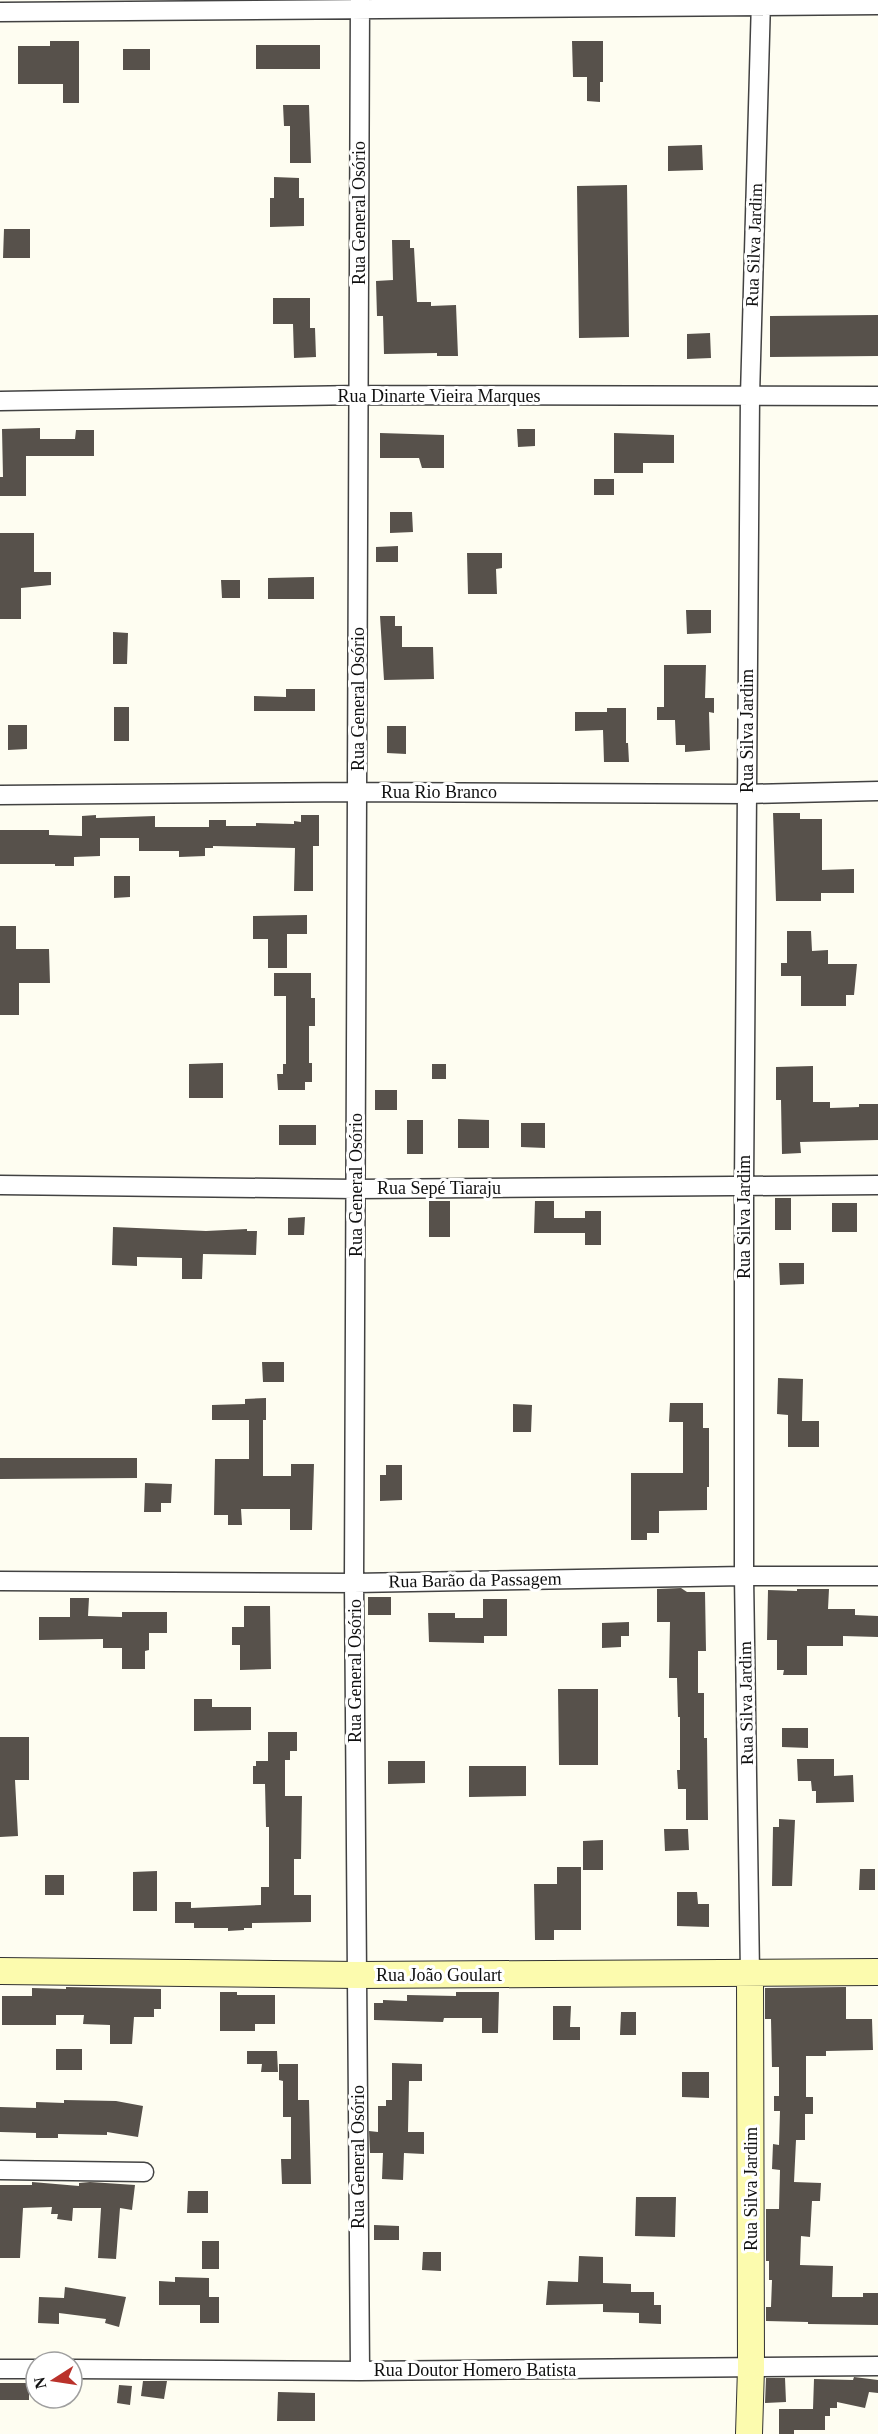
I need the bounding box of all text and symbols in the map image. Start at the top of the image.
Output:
street label: Rua General Osório [349,141,369,285]
street label: Rua Silva Jardim [742,183,766,307]
street label: Rua Dinarte Vieira Marques [337,386,541,406]
street label: Rua General Osório [348,627,368,771]
street label: Rua Silva Jardim [737,669,757,793]
street label: Rua Rio Branco [381,782,497,802]
street label: Rua General Osório [346,1113,366,1257]
street label: Rua Silva Jardim [734,1155,754,1279]
street label: Rua Sepé Tiaraju [377,1178,501,1198]
street label: Rua Barão da Passagem [388,1568,562,1592]
street label: Rua General Osório [345,1599,365,1743]
street label: Rua Silva Jardim [735,1641,757,1765]
street label: Rua João Goulart [376,1965,502,1985]
street label: Rua General Osório [348,2085,368,2229]
street label: Rua Silva Jardim [741,2127,761,2251]
north arrow [24,2350,84,2410]
street label: Rua Doutor Homero Batista [374,2360,576,2380]
text: N [30,2375,49,2390]

